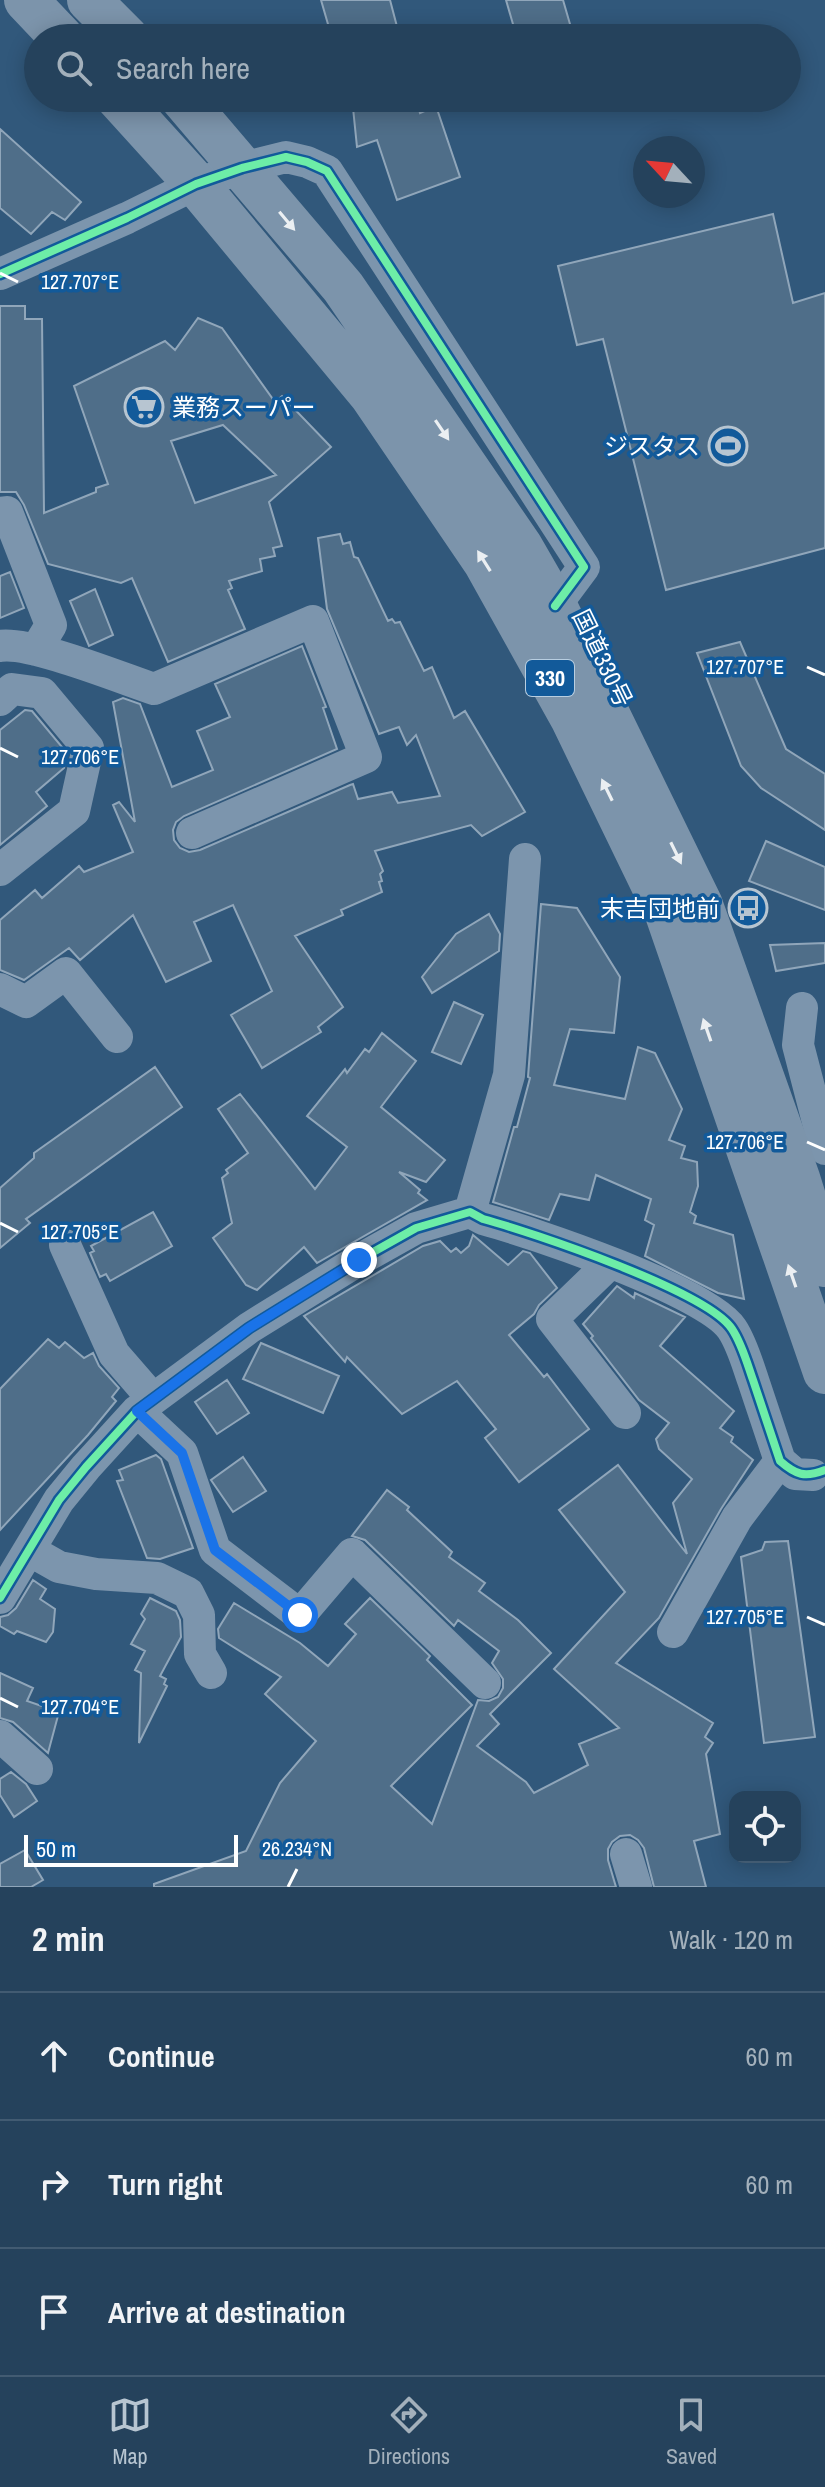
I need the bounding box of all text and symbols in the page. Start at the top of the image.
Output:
search box [24,24,801,112]
icon: search [52,46,96,90]
text: Search here [116,48,250,88]
north arrow [633,136,705,208]
one-way arrow [278,211,295,231]
text: 127.707°E [41,268,119,295]
supermarket icon: 業務スーパー [123,386,165,428]
place label: 業務スーパー [172,391,316,423]
one-way arrow [434,419,449,441]
sports icon: ジスタス [707,425,749,467]
place label: ジスタス [604,430,700,462]
one-way arrow [477,551,492,572]
street label: 国道330号 [566,604,640,712]
text: 127.707°E [706,653,784,680]
road number: 330 [526,660,574,696]
text: 127.706°E [41,743,119,770]
one-way arrow [600,779,614,802]
one-way arrow [669,841,683,864]
bus stop icon: 末吉団地前 [727,887,769,929]
place label: 末吉団地前 [600,892,720,924]
one-way arrow [700,1018,712,1042]
text: 127.706°E [706,1128,784,1155]
text: 127.705°E [41,1218,119,1245]
route end [341,1242,377,1278]
one-way arrow [785,1264,797,1288]
route start [282,1597,318,1633]
text: 127.705°E [706,1603,784,1630]
text: 127.704°E [41,1693,119,1720]
map controls [729,1791,801,1863]
button: locate [729,1791,801,1863]
scale bar [24,1831,238,1867]
text: 50 m [36,1834,76,1864]
text: 26.234°N [262,1835,332,1862]
text: 2 min [32,1916,105,1962]
text: Walk · 120 m [669,1922,793,1957]
icon: ahead [32,2034,76,2078]
text: Continue [108,2036,215,2076]
text: 60 m [746,2039,793,2074]
icon: right [32,2162,76,2206]
text: Turn right [108,2164,222,2204]
text: 60 m [746,2167,793,2202]
icon: arrive [32,2290,76,2334]
text: Arrive at destination [108,2292,346,2332]
tab: Map [108,2393,152,2471]
tab: Directions [368,2393,450,2471]
tab: Saved [666,2393,717,2471]

